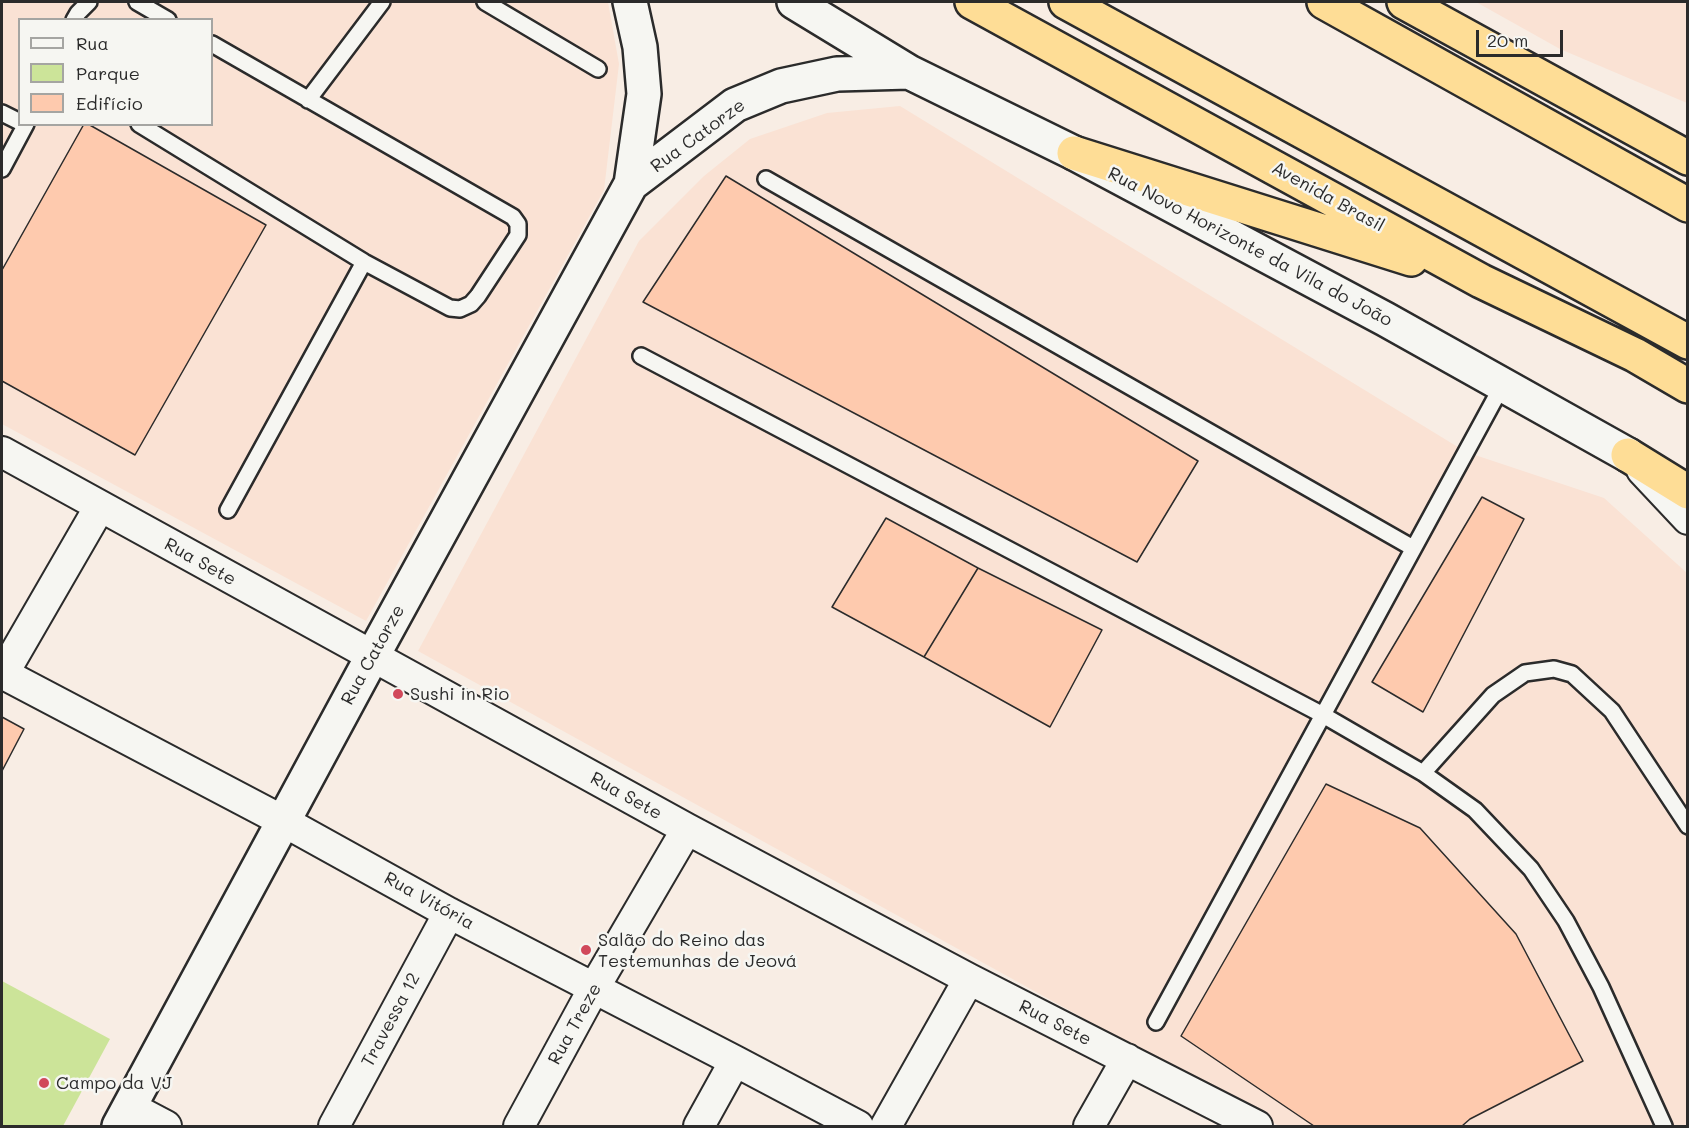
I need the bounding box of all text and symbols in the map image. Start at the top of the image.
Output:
legend [18,18,213,126]
scale bar [1479,18,1566,56]
text: 20 m [1487,28,1528,52]
text: Rua [76,31,109,55]
text: Parque [76,61,140,85]
text: Edifício [76,91,143,115]
street label: Rua Catorze [647,95,749,177]
street label: Avenida Brasil [1268,157,1388,237]
street label: Rua Novo Horizonte da Vila do João [1104,163,1396,331]
street label: Rua Sete [160,533,240,591]
street label: Rua Catorze [337,601,409,709]
place label: Sushi in Rio [410,683,509,705]
marker: Sushi in Rio [391,687,405,701]
street label: Rua Sete [586,767,666,825]
street label: Rua Vitória [380,867,478,935]
place label: Salão do Reino das Testemunhas de Jeová [598,929,797,972]
marker: Salão do Reino das Testemunhas de Jeová [579,943,593,957]
street label: Travessa 12 [357,969,425,1071]
street label: Rua Treze [544,980,606,1068]
street label: Rua Sete [1015,996,1095,1050]
place label: Campo da VJ [56,1072,172,1094]
marker: Campo da VJ [37,1076,51,1090]

